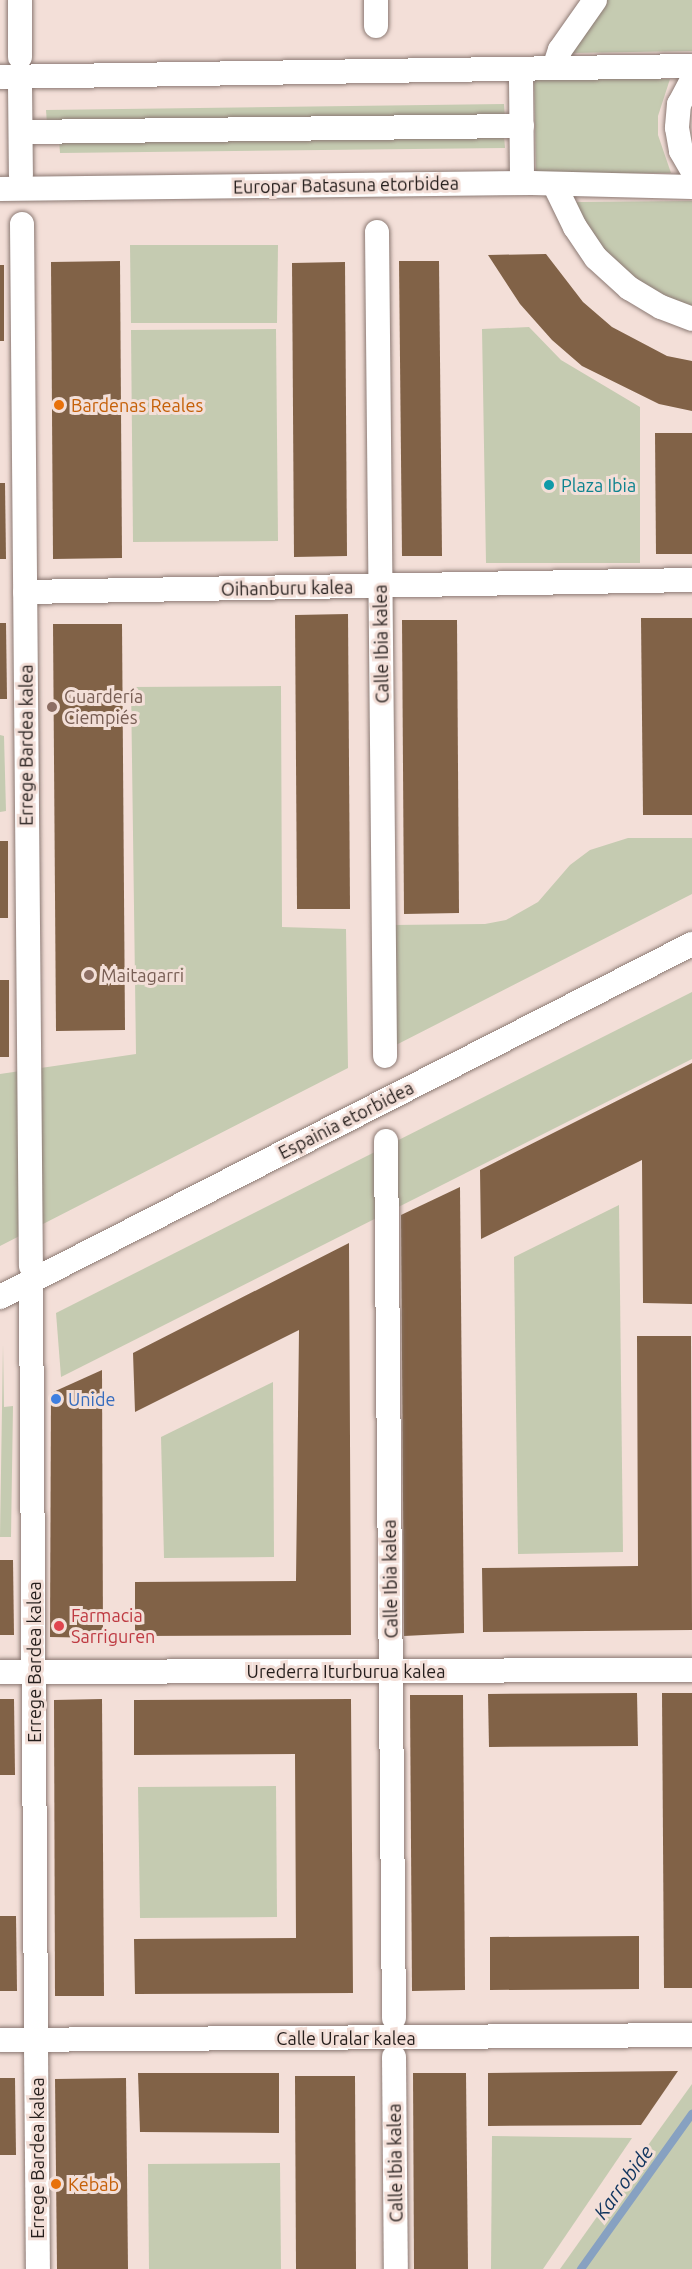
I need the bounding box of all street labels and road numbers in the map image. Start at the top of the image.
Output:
street label: Europar Batasuna etorbidea [233,172,459,198]
street label: Oihanburu kalea [221,576,353,600]
street label: Calle Ibia kalea [369,584,393,704]
street label: Errege Bardea kalea [15,664,37,826]
street label: Espainia etorbidea [275,1077,417,1163]
street label: Calle Ibia kalea [378,1519,402,1639]
street label: Errege Bardea kalea [23,1581,45,1743]
street label: Urederra Iturburua kalea [247,1660,445,1682]
street label: Calle Uralar kalea [276,2027,416,2049]
street label: Errege Bardea kalea [26,2077,48,2239]
street label: Calle Ibia kalea [383,2103,407,2223]

